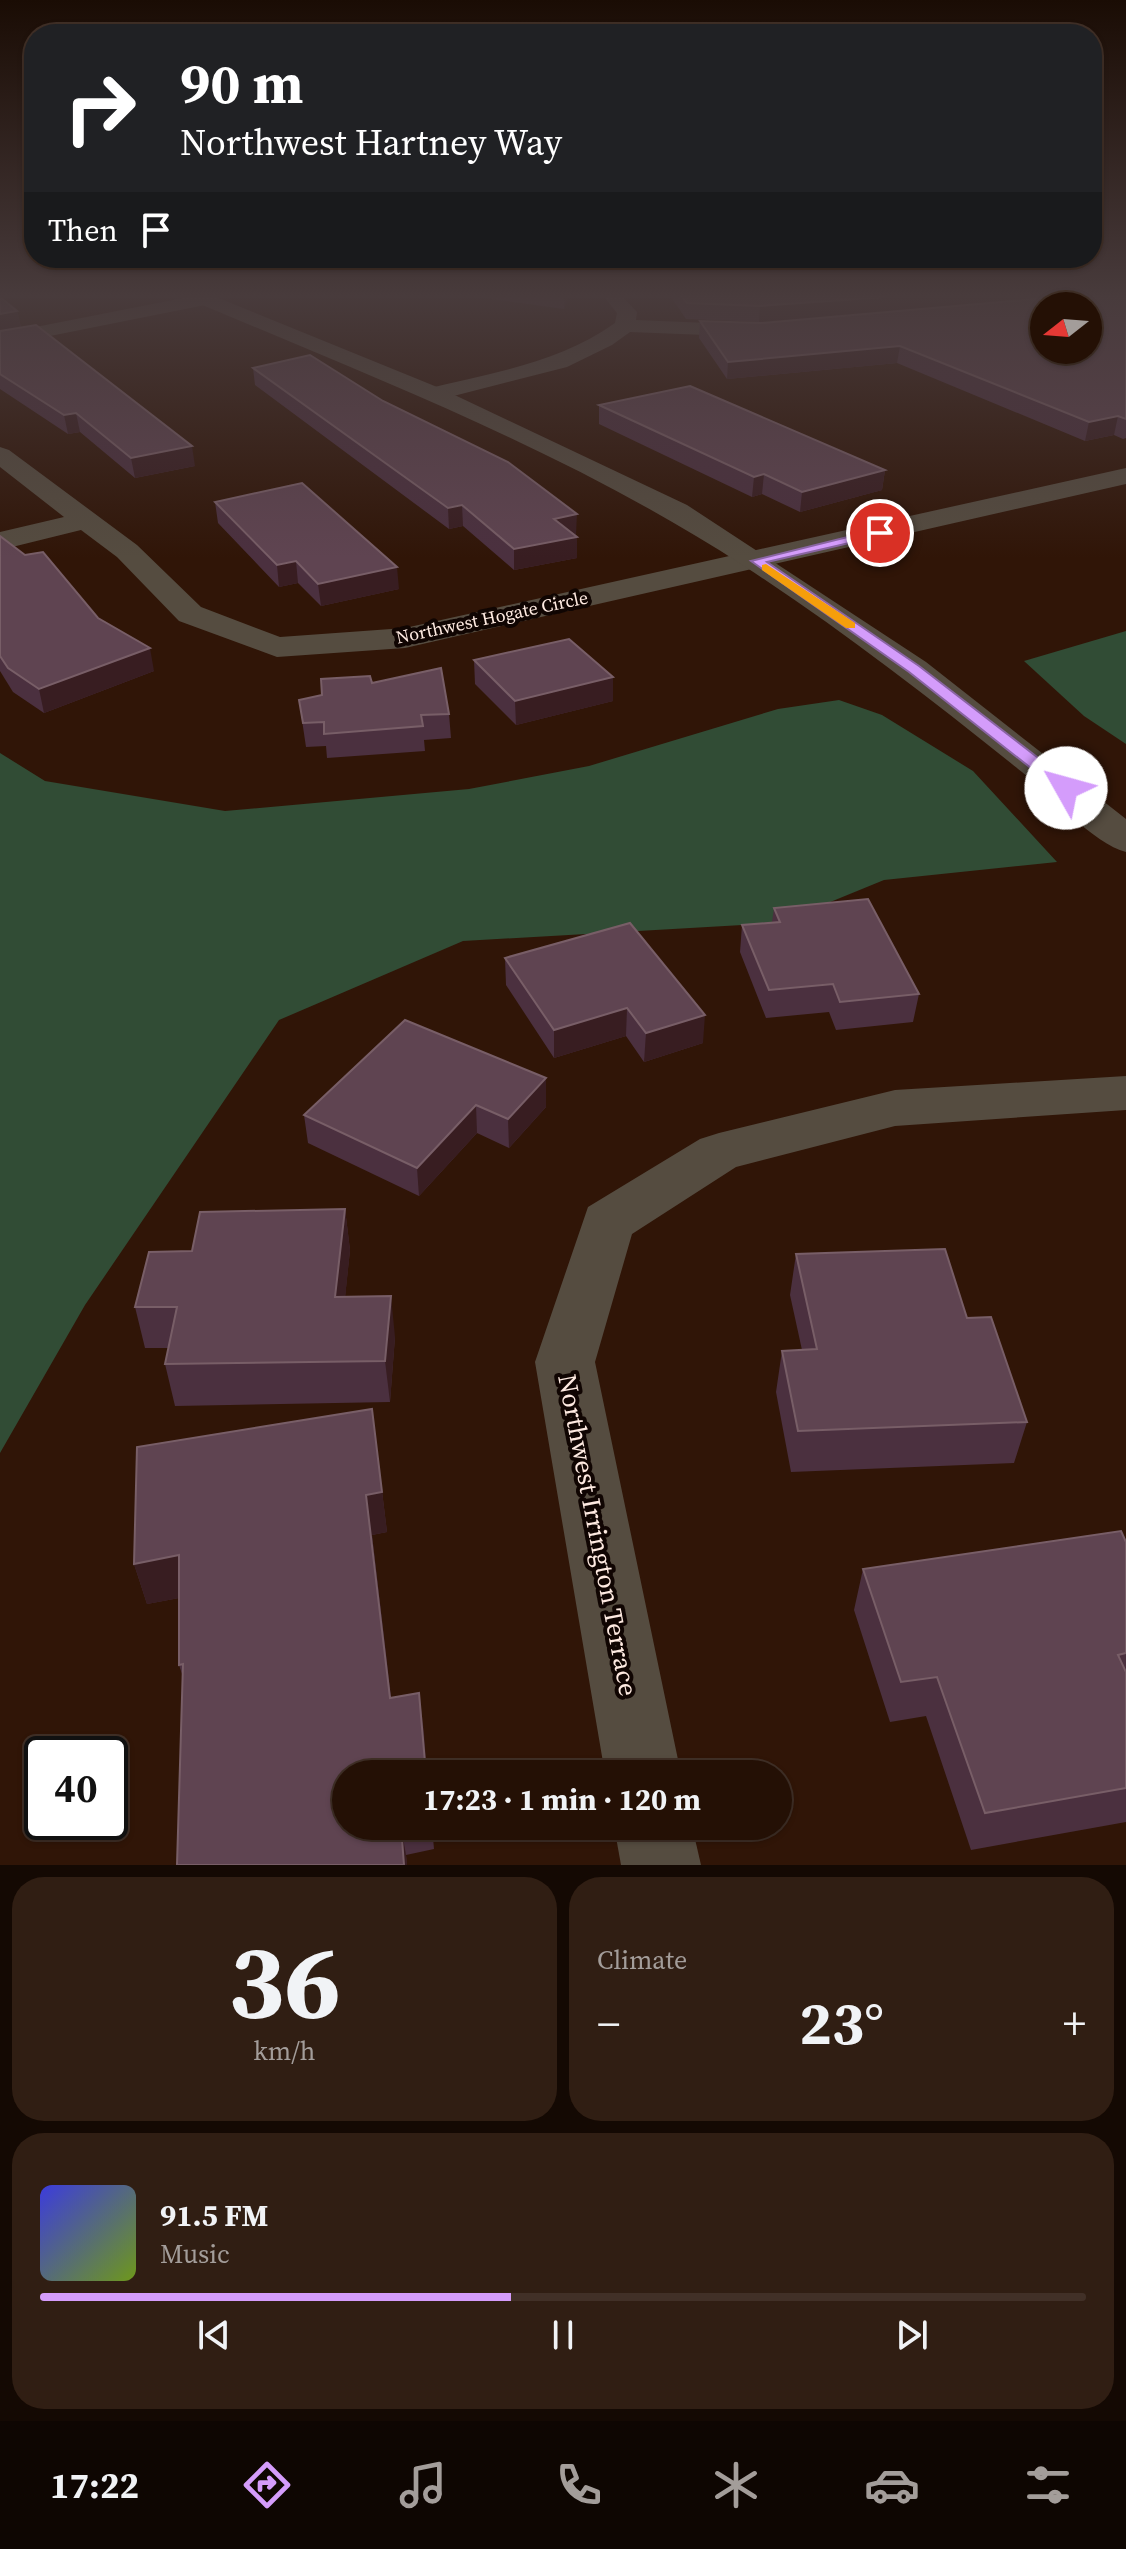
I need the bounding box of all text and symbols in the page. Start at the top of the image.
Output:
text: 90 m [180,45,303,122]
icon: right [48,56,152,160]
text: Northwest Hartney Way [180,118,562,167]
icon: arrive [134,208,178,252]
text: Then [48,210,118,251]
north arrow [1030,292,1102,364]
map controls [1030,292,1102,364]
pin [846,499,914,567]
icon: arrive [858,511,902,555]
street label: Northwest Hogate Circle [394,584,590,650]
position arrow [1024,746,1108,830]
street label: Northwest Irrington Terrace [549,1371,647,1699]
speed limit sign: 40 [24,1736,128,1840]
text: 17:23 · 1 min · 120 m [423,1779,701,1820]
text: 36 [228,1909,341,2052]
text: Climate [597,1942,687,1978]
text: 23° [799,1982,884,2064]
text: − [597,1993,620,2054]
text: + [1063,1993,1086,2054]
text: km/h [254,2033,315,2069]
text: 91.5 FM [160,2195,268,2236]
text: Music [160,2236,230,2272]
icon: previous [192,2313,236,2357]
icon: pause [541,2313,585,2357]
icon: next [890,2313,934,2357]
icon: directions [239,2457,295,2513]
icon: music [395,2457,451,2513]
icon: phone [551,2457,607,2513]
icon: climate [708,2457,764,2513]
icon: car [864,2457,920,2513]
icon: filters [1020,2457,1076,2513]
text: 17:22 [50,2461,139,2510]

